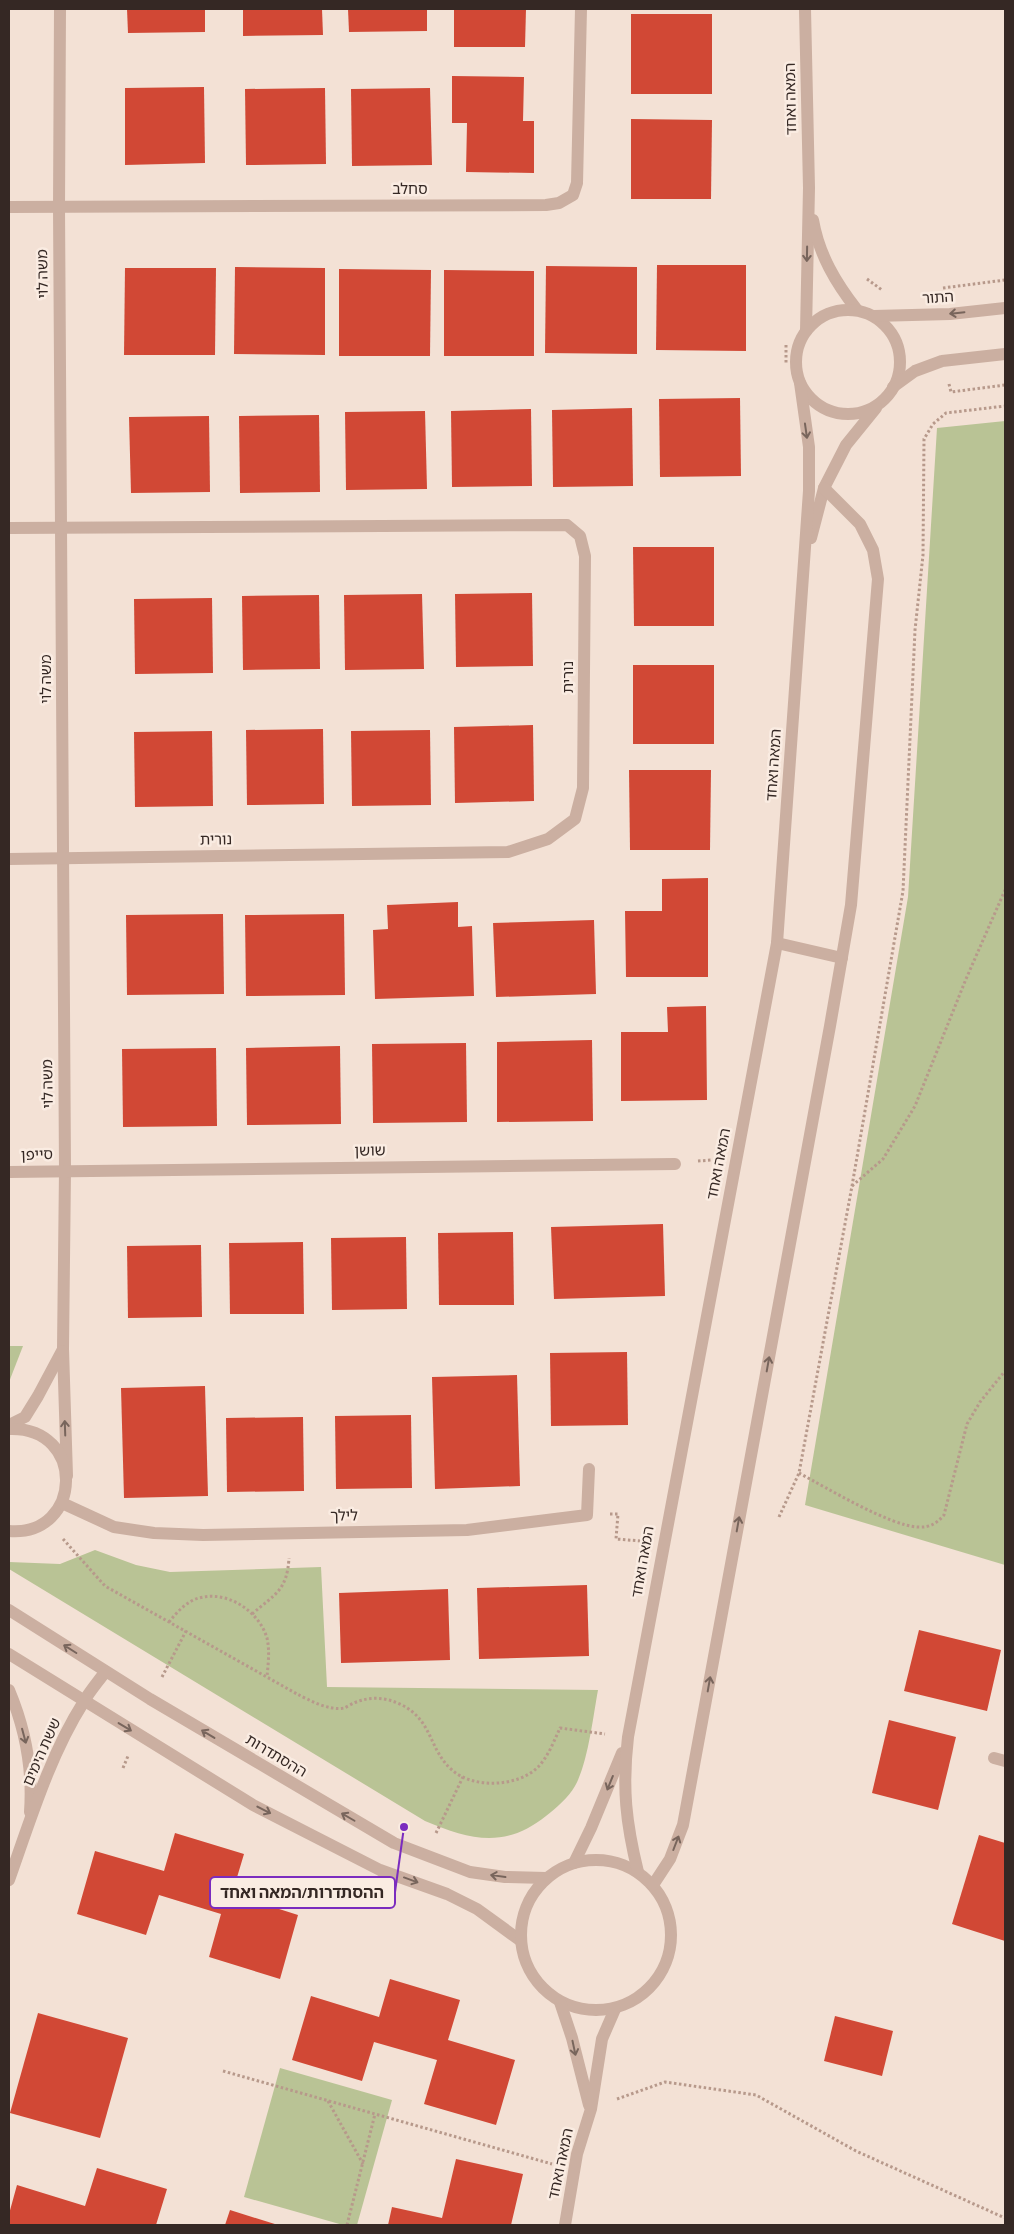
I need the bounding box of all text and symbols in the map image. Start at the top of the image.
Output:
street label: המאה ואחד [781,63,801,135]
street label: סחלב [392,180,428,199]
one-way arrow [802,246,812,262]
street label: משה לוי [33,249,53,299]
street label: התור [921,287,955,309]
one-way arrow [949,308,965,318]
one-way arrow [802,422,812,438]
street label: משה לוי [37,654,56,704]
street label: נורית [559,661,578,693]
street label: המאה ואחד [762,728,786,802]
street label: נורית [200,830,232,850]
street label: משה לוי [38,1059,58,1109]
street label: המאה ואחד [703,1127,735,1201]
street label: שושן [354,1141,386,1161]
street label: סייפן [21,1145,53,1165]
one-way arrow [763,1357,773,1373]
one-way arrow [61,1420,70,1436]
street label: לילך [330,1506,358,1526]
one-way arrow [734,1516,744,1532]
street label: המאה ואחד [627,1525,659,1599]
one-way arrow [63,1644,77,1654]
one-way arrow [704,1676,714,1692]
street label: ששת הימים [19,1715,65,1789]
one-way arrow [117,1722,131,1732]
one-way arrow [19,1728,29,1744]
one-way arrow [201,1729,215,1739]
street label: ההסתדרות [242,1730,310,1782]
one-way arrow [605,1775,614,1790]
one-way arrow [256,1806,271,1815]
one-way arrow [341,1811,355,1821]
one-way arrow [672,1836,681,1851]
one-way arrow [490,1871,506,1881]
one-way arrow [402,1876,418,1885]
callout: ההסתדרות/המאה ואחד [210,1877,395,1908]
text: ההסתדרות/המאה ואחד [220,1884,384,1903]
one-way arrow [570,2040,580,2056]
street label: המאה ואחד [544,2126,578,2202]

